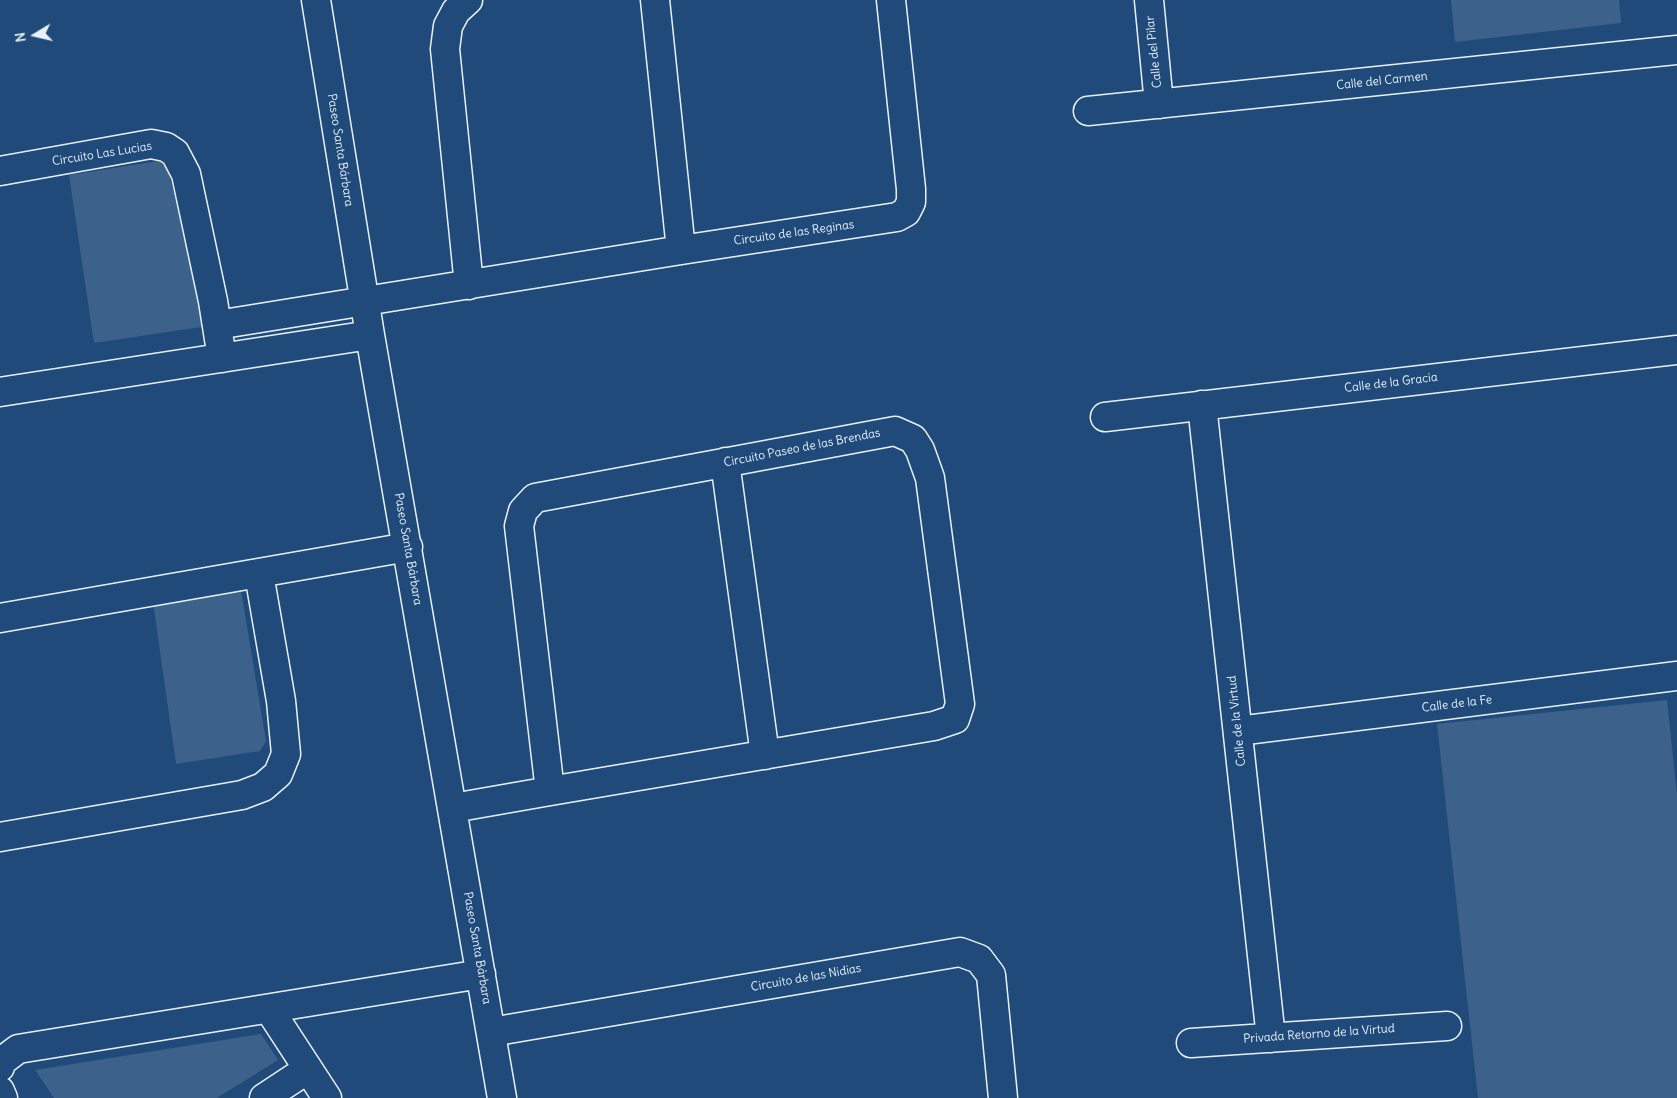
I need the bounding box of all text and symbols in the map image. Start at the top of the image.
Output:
north arrow [10,10,60,60]
street label: Calle del Pilar [1143,15,1165,89]
text: N [11,31,30,44]
street label: Calle del Carmen [1336,69,1428,93]
street label: Paseo Santa Bárbara [324,93,356,207]
street label: Circuito Las Lucias [51,139,153,169]
street label: Circuito de las Reginas [733,217,855,249]
street label: Calle de la Gracia [1344,370,1438,396]
street label: Circuito Paseo de las Brendas [722,426,882,470]
street label: Paseo Santa Bárbara [391,492,425,606]
street label: Calle de la Virtud [1225,675,1249,767]
street label: Calle de la Fe [1421,693,1493,715]
street label: Paseo Santa Bárbara [460,891,494,1005]
street label: Circuito de las Nidias [750,961,862,995]
street label: Privada Retorno de la Virtud [1243,1022,1395,1046]

